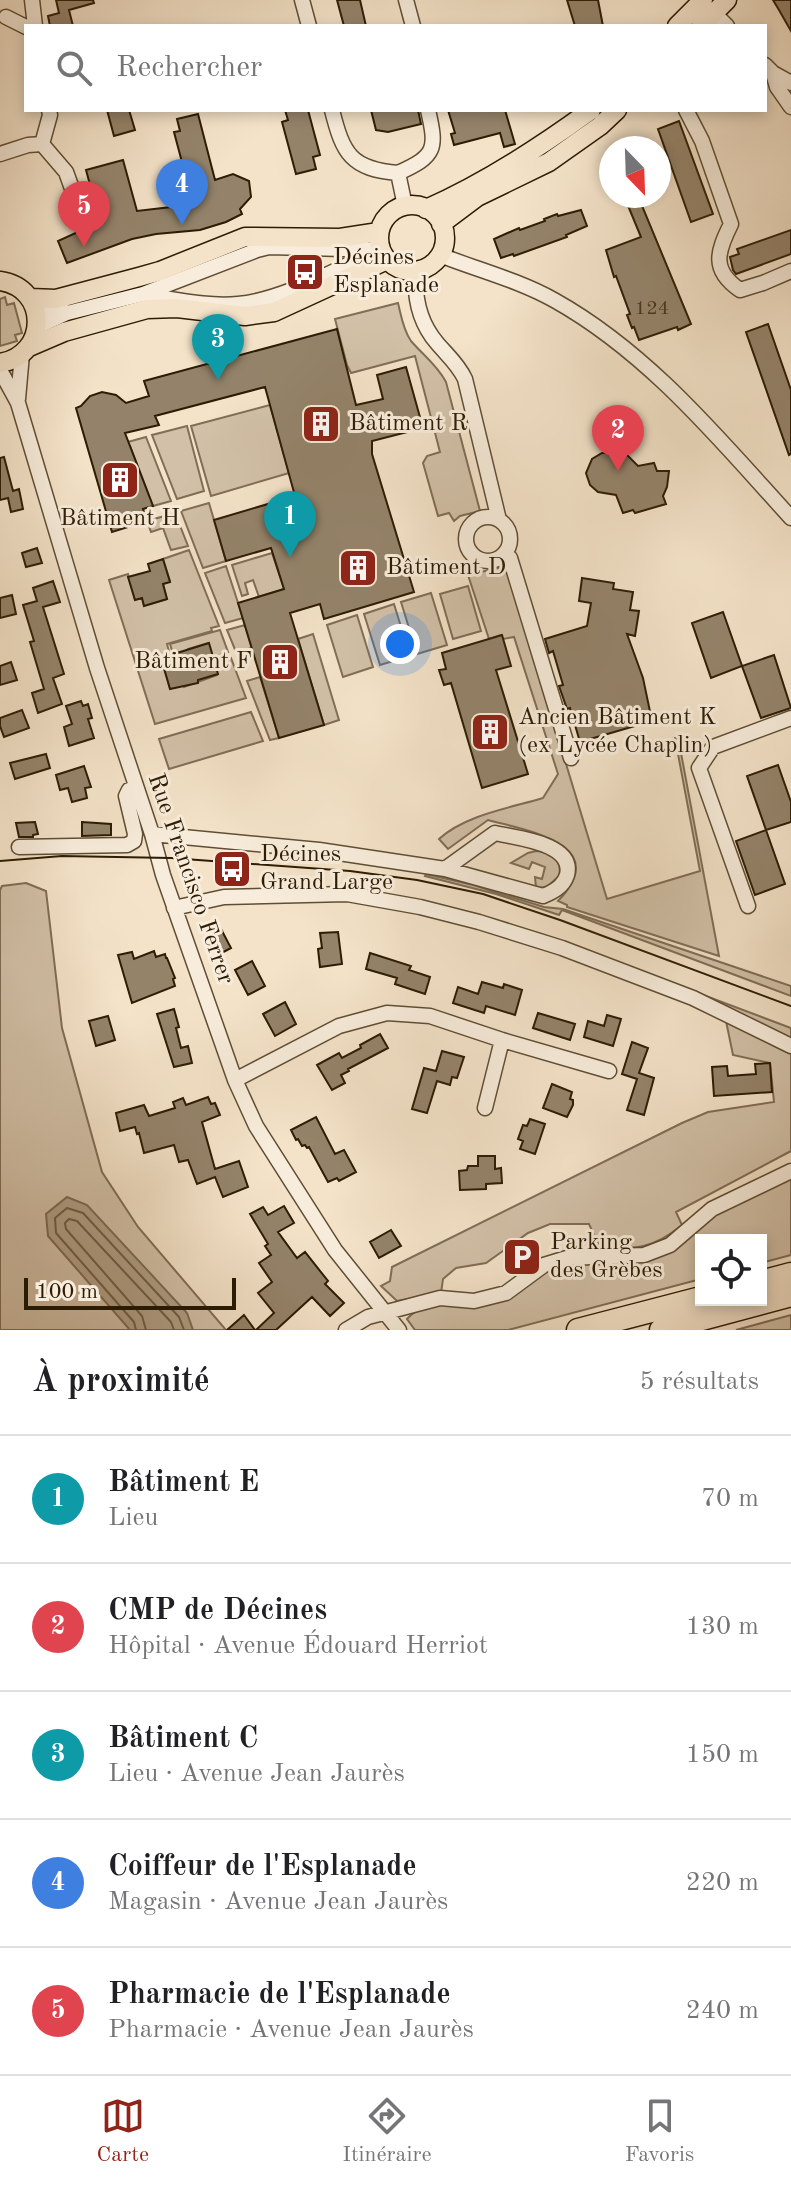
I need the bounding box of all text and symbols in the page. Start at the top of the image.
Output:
search box [24,24,767,112]
icon: search [52,46,96,90]
text: Rechercher [116,53,262,83]
north arrow [599,136,671,208]
pin: 4 [156,159,208,225]
pin: 5 [58,181,110,247]
place label: Décines Esplanade [333,246,439,298]
bus stop icon: Décines Esplanade [284,251,326,293]
house number: 124 [635,299,669,319]
pin: 3 [192,314,244,380]
building icon: Bâtiment R [300,403,342,445]
pin: 2 [592,405,644,471]
place label: Bâtiment R [349,412,468,436]
building icon: Bâtiment H [99,459,141,501]
pin: 1 [264,491,316,557]
place label: Bâtiment H [60,507,180,531]
building icon: Bâtiment D [337,547,379,589]
place label: Bâtiment D [386,556,506,580]
your location [380,624,420,664]
building icon: Bâtiment F [259,641,301,683]
place label: Bâtiment F [134,650,252,674]
place label: Ancien Bâtiment K (ex Lycée Chaplin) [518,706,717,758]
building icon: Ancien Bâtiment K (ex Lycée Chaplin) [469,711,511,753]
street label: Rue Francisco Ferrer [143,771,237,988]
place label: Décines Grand Large [260,843,393,895]
bus stop icon: Décines Grand Large [211,848,253,890]
place label: Parking des Grèbes [550,1231,663,1283]
map controls [695,1234,767,1306]
button: locate [695,1234,767,1306]
parking icon: Parking des Grèbes [501,1236,543,1278]
scale bar [24,1274,236,1310]
text: 100 m [36,1281,98,1303]
text: À proximité [32,1365,210,1399]
text: 5 résultats [640,1369,759,1395]
text: Bâtiment E [108,1468,259,1498]
text: 1 [50,1486,66,1512]
text: 70 m [701,1486,759,1512]
text: Lieu [108,1505,158,1531]
text: CMP de Décines [108,1596,327,1626]
text: 2 [50,1614,66,1640]
text: 130 m [686,1614,759,1640]
text: Hôpital · Avenue Édouard Herriot [108,1633,488,1659]
text: Bâtiment C [108,1724,258,1754]
text: 3 [50,1742,66,1768]
text: 150 m [686,1742,759,1768]
text: Lieu · Avenue Jean Jaurès [108,1761,405,1787]
text: Coiffeur de l'Esplanade [108,1852,417,1882]
text: 4 [50,1870,66,1896]
text: 220 m [686,1870,759,1896]
text: Magasin · Avenue Jean Jaurès [108,1889,448,1915]
text: Pharmacie de l'Esplanade [108,1980,451,2010]
text: 5 [50,1998,66,2024]
text: 240 m [686,1998,759,2024]
text: Pharmacie · Avenue Jean Jaurès [108,2017,474,2043]
tab: Carte [97,2094,149,2169]
tab: Itinéraire [342,2094,432,2169]
tab: Favoris [625,2094,694,2169]

